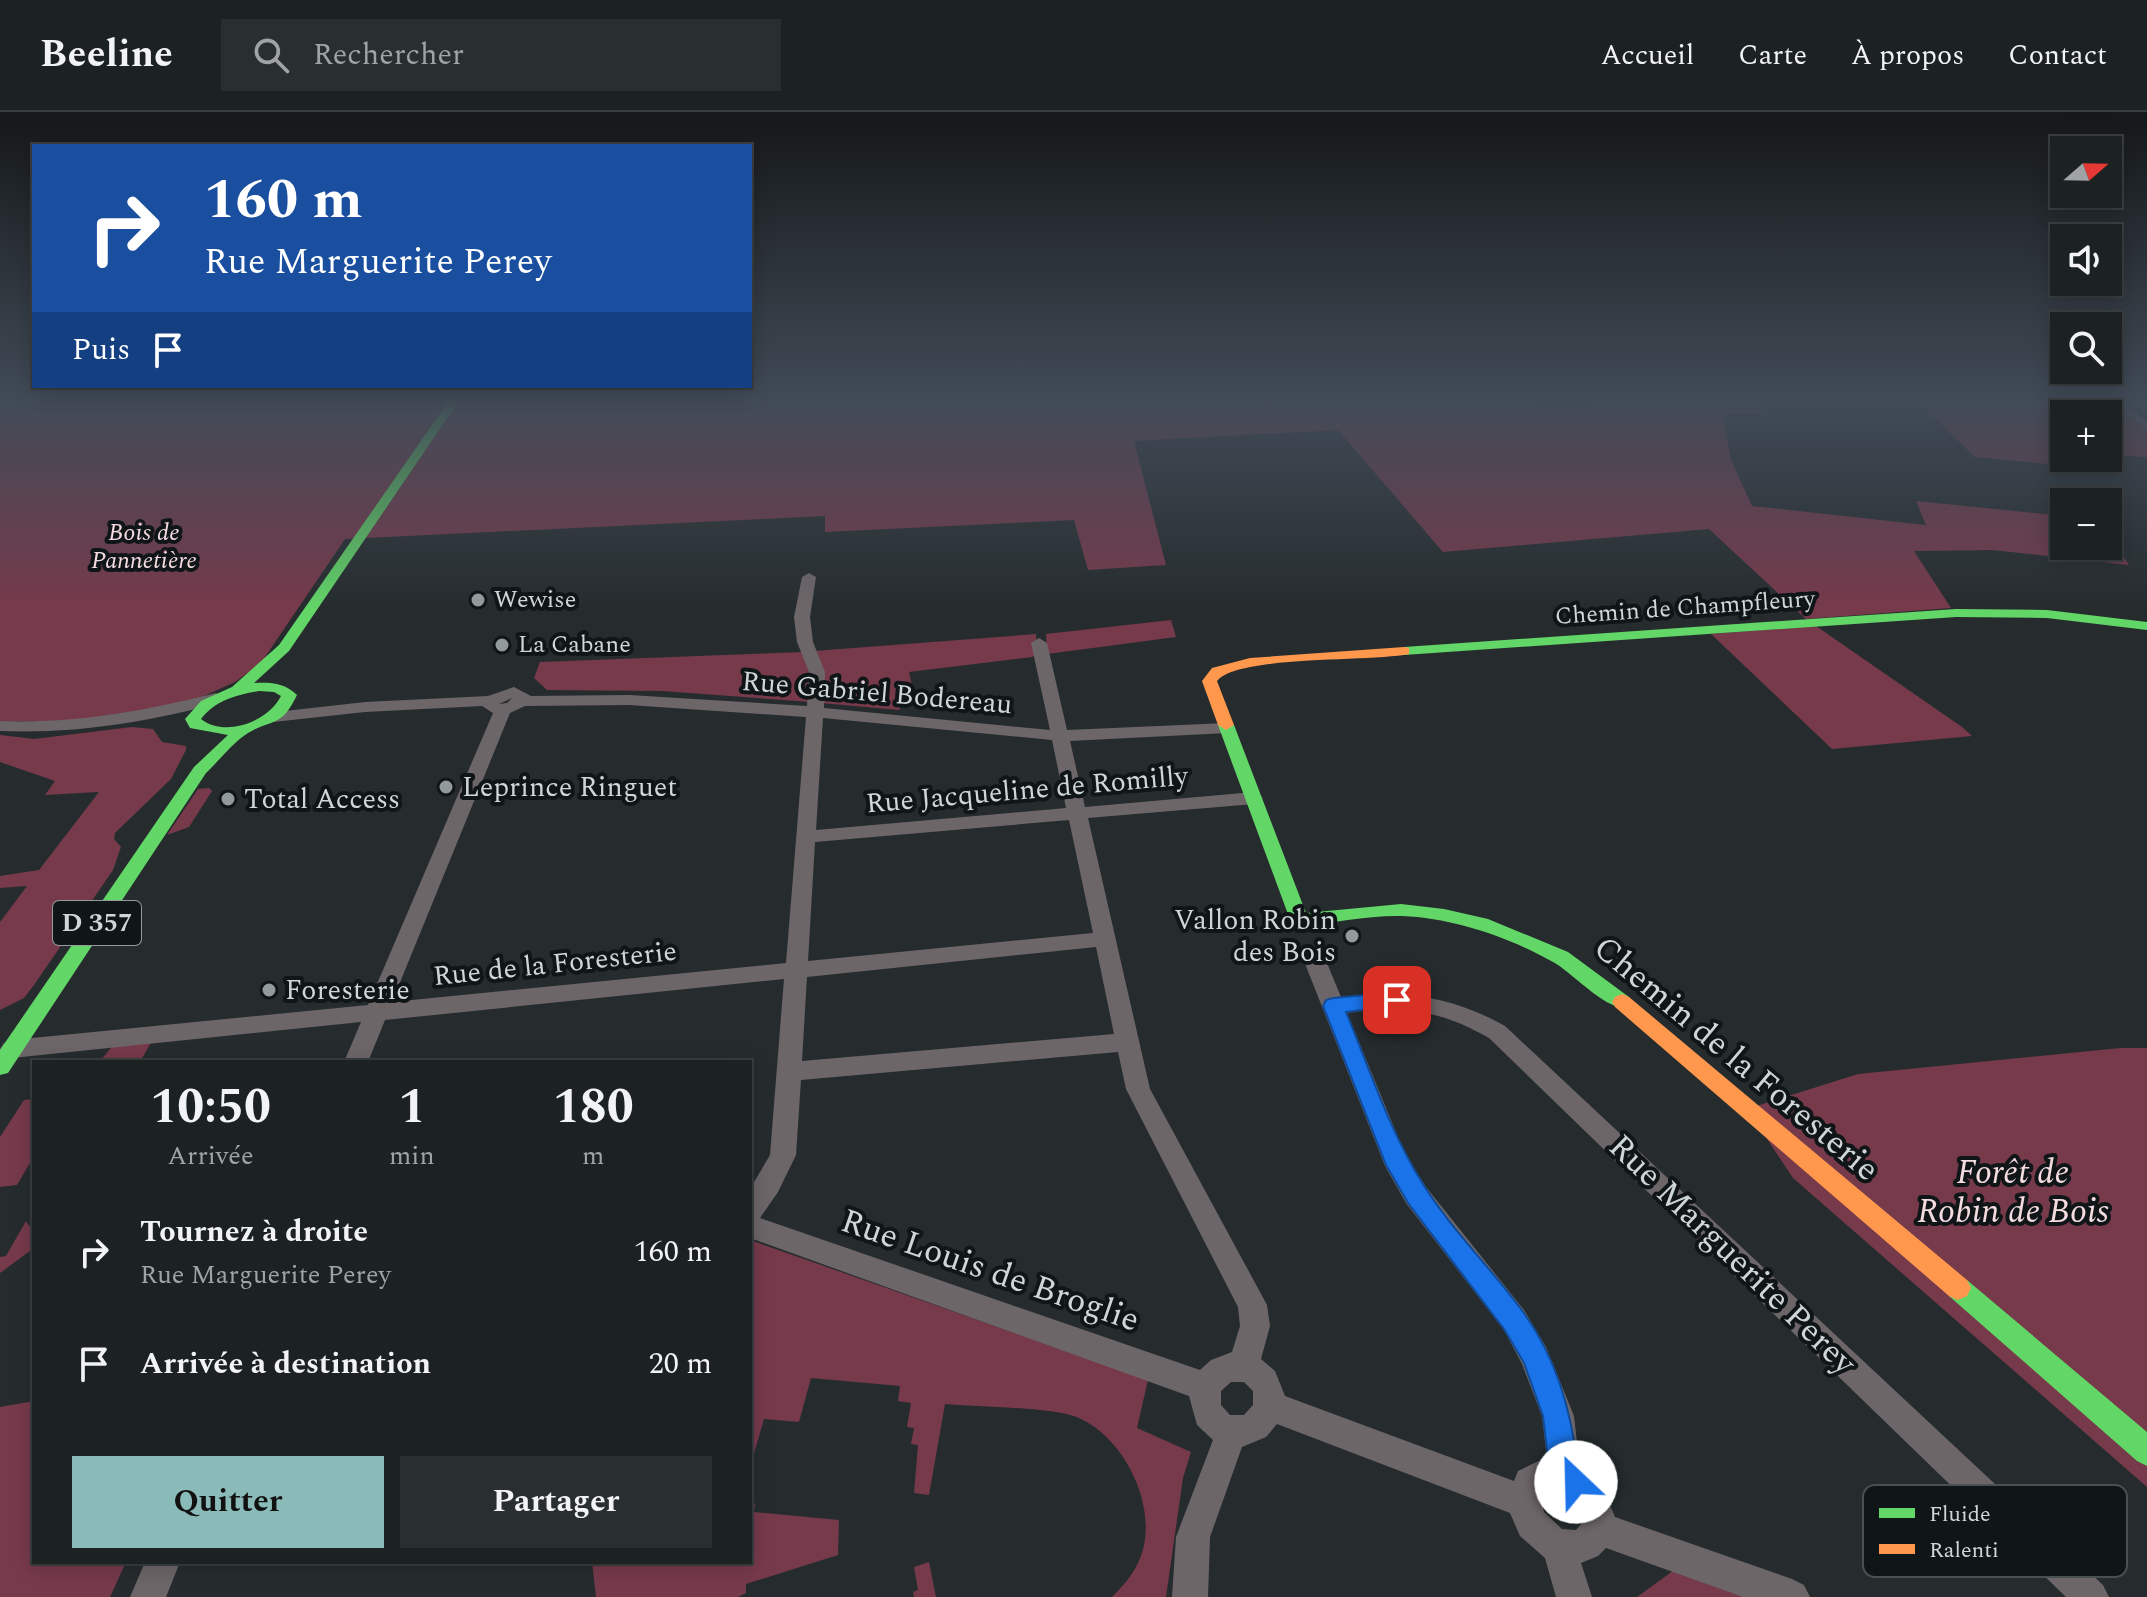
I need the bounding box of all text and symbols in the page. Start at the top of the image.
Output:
search box [221,19,781,91]
text: Beeline [40,26,173,84]
text: Rechercher [313,32,464,78]
icon: search [249,33,293,77]
text: Accueil [1601,34,1694,77]
text: Carte [1738,34,1807,77]
text: À propos [1851,34,1964,77]
text: Contact [2008,34,2107,77]
north arrow [2050,136,2122,208]
map controls [2050,136,2122,560]
text: 160 m [204,158,363,243]
icon: right [72,176,176,280]
button: sound [2050,224,2122,296]
text: Rue Marguerite Perey [204,235,552,290]
button: search [2050,312,2122,384]
text: Puis [72,327,130,373]
icon: arrive [146,328,190,372]
button: + [2050,400,2122,472]
button: − [2050,488,2122,560]
park label: Bois de Pannetière [91,515,197,579]
street label: Chemin de Champfleury [1554,581,1818,635]
place label: Wewise [494,582,576,618]
marker: Wewise [469,591,487,609]
place label: La Cabane [518,627,631,663]
marker: La Cabane [493,636,511,654]
street label: Rue Gabriel Bodereau [740,660,1014,726]
street label: Rue Jacqueline de Romilly [864,754,1191,825]
place label: Leprince Ringuet [462,766,677,809]
place label: Total Access [244,778,400,821]
marker: Leprince Ringuet [437,778,455,796]
marker: Total Access [219,790,237,808]
place label: Vallon Robin des Bois [1174,899,1336,974]
road number: D 357 [53,901,141,945]
street label: Chemin de la Foresterie [1582,924,1890,1194]
marker: Vallon Robin des Bois [1343,927,1361,945]
street label: Rue de la Foresterie [431,930,679,998]
pin [1363,966,1431,1034]
place label: Foresterie [285,969,410,1012]
icon: arrive [1375,978,1419,1022]
marker: Foresterie [260,981,278,999]
text: 10:50 [150,1071,271,1144]
text: 1 [398,1071,425,1144]
text: 180 [553,1071,634,1144]
street label: Rue Marguerite Perey [1596,1122,1869,1389]
text: Arrivée [168,1136,254,1176]
text: min [389,1136,435,1176]
text: m [582,1136,604,1176]
park label: Forêt de Robin de Bois [1917,1147,2109,1238]
street label: Rue Louis de Broglie [834,1196,1146,1346]
text: Tournez à droite [140,1209,368,1255]
text: 160 m [634,1229,712,1275]
icon: right [72,1230,116,1274]
text: Rue Marguerite Perey [140,1255,391,1295]
text: Arrivée à destination [140,1341,431,1387]
text: 20 m [649,1341,712,1387]
icon: arrive [72,1342,116,1386]
position arrow [1534,1440,1618,1524]
button: Quitter [72,1456,384,1548]
button: Partager [400,1456,712,1548]
legend [1863,1485,2127,1577]
text: Fluide [1929,1498,1991,1531]
text: Ralenti [1929,1534,1999,1567]

